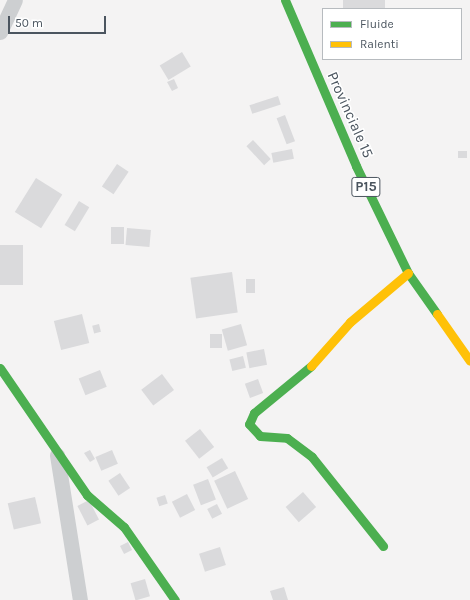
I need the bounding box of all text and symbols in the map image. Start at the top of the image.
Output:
scale bar [10,8,108,34]
legend [322,8,462,60]
text: 50 m [15,16,43,30]
text: Fluide [360,17,394,31]
text: Ralenti [360,37,399,51]
street label: Provinciale 15 [323,69,377,161]
road number: P15 [351,175,381,199]

